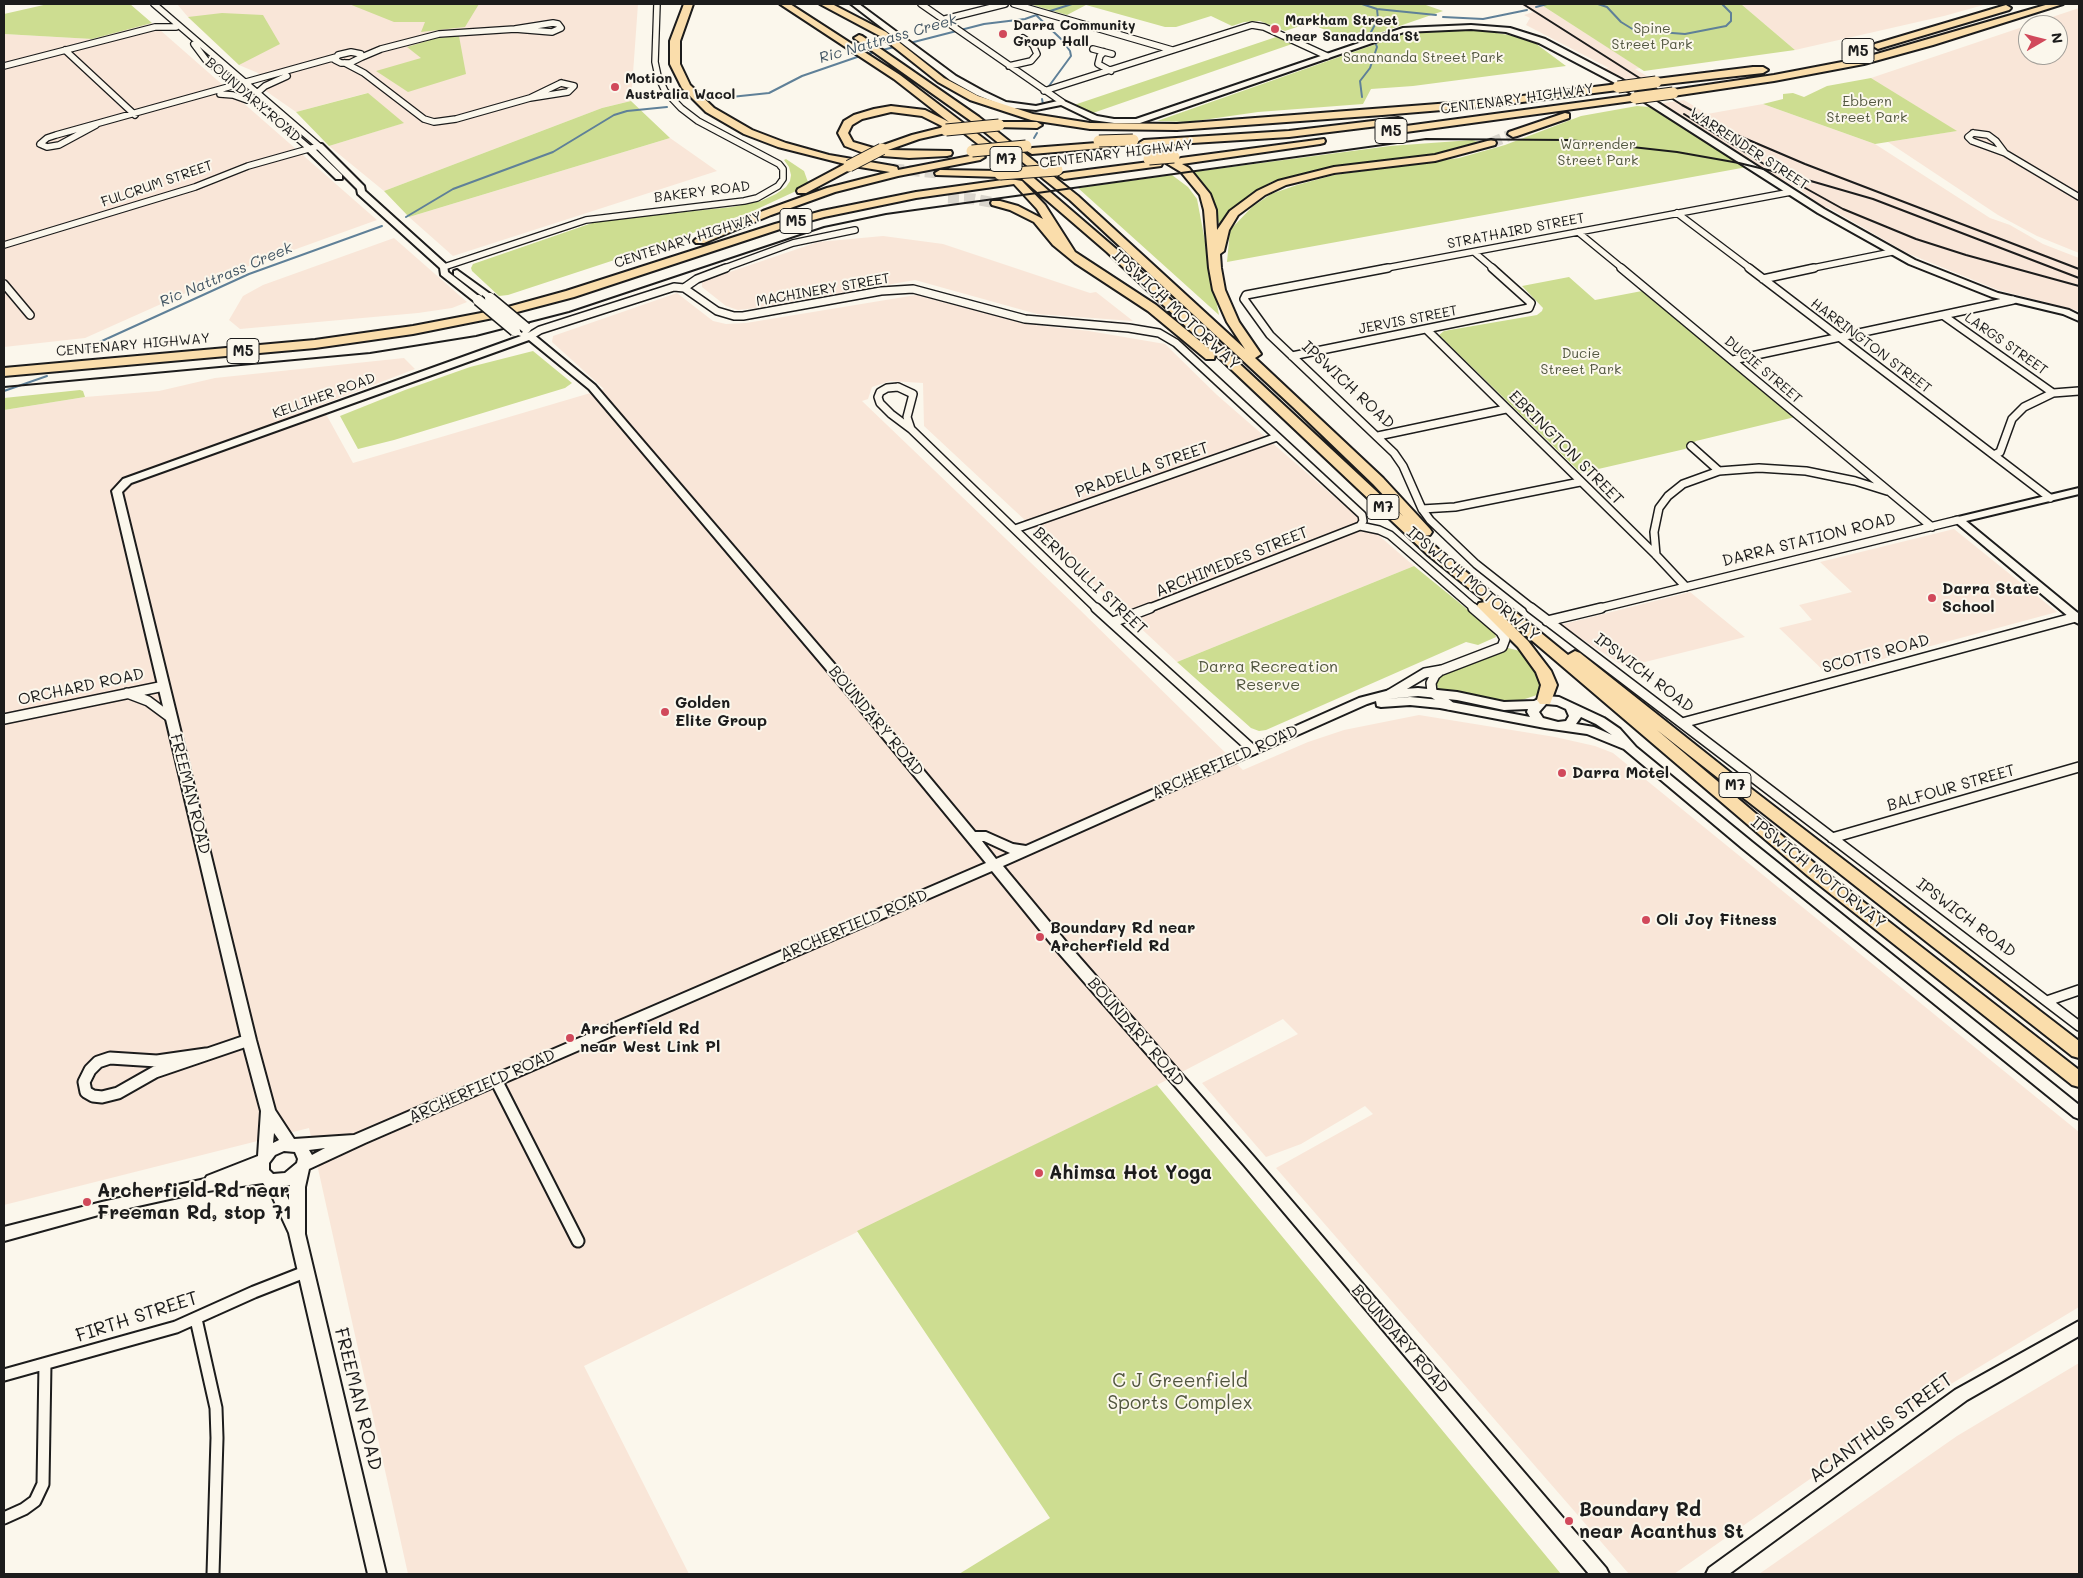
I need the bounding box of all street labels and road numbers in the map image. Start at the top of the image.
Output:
road number: M5 [1842,38,1874,64]
street label: BOUNDARY ROAD [202,54,304,146]
street label: CENTENARY HIGHWAY [1439,80,1595,118]
street label: WARRENDER STREET [1687,104,1811,194]
road number: M5 [1375,118,1407,144]
street label: CENTENARY HIGHWAY [1038,136,1194,172]
road number: M7 [990,146,1022,172]
street label: FULCRUM STREET [99,157,215,211]
street label: BAKERY ROAD [653,178,751,206]
street label: CENTENARY HIGHWAY [612,208,764,272]
road number: M5 [780,208,812,234]
street label: STRATHAIRD STREET [1446,209,1586,253]
street label: IPSWICH MOTORWAY [1108,246,1244,374]
street label: MACHINERY STREET [755,270,891,310]
street label: HARRINGTON STREET [1807,295,1935,397]
street label: JERVIS STREET [1357,302,1459,338]
street label: LARGS STREET [1961,309,2051,379]
street label: CENTENARY HIGHWAY [55,330,211,360]
street label: DUCIE STREET [1721,333,1805,407]
street label: IPSWICH ROAD [1298,337,1398,433]
road number: M5 [227,338,259,364]
street label: KELLIHER ROAD [270,370,378,422]
street label: EBRINGTON STREET [1505,387,1627,509]
street label: PRADELLA STREET [1073,438,1211,502]
road number: M7 [1367,494,1399,520]
street label: DARRA STATION ROAD [1720,509,1898,571]
street label: BERNOULLI STREET [1029,523,1151,639]
street label: ARCHIMEDES STREET [1153,523,1311,601]
street label: IPSWICH MOTORWAY [1403,523,1543,645]
street label: IPSWICH ROAD [1590,629,1698,717]
street label: SCOTTS ROAD [1820,630,1932,678]
street label: BOUNDARY ROAD [824,662,928,780]
street label: ORCHARD ROAD [16,664,146,710]
street label: ARCHERFIELD ROAD [1149,721,1301,803]
street label: FREEMAN ROAD [166,732,214,856]
street label: BALFOUR STREET [1885,761,2017,815]
road number: M7 [1719,772,1751,798]
street label: IPSWICH MOTORWAY [1747,813,1889,933]
street label: IPSWICH ROAD [1912,874,2020,962]
street label: ARCHERFIELD ROAD [777,885,931,965]
street label: BOUNDARY ROAD [1083,974,1189,1090]
street label: ARCHERFIELD ROAD [406,1045,558,1127]
street label: BOUNDARY ROAD [1347,1281,1453,1397]
street label: FIRTH STREET [73,1287,201,1347]
street label: FREEMAN ROAD [329,1325,387,1473]
street label: ACANTHUS STREET [1805,1368,1957,1488]

